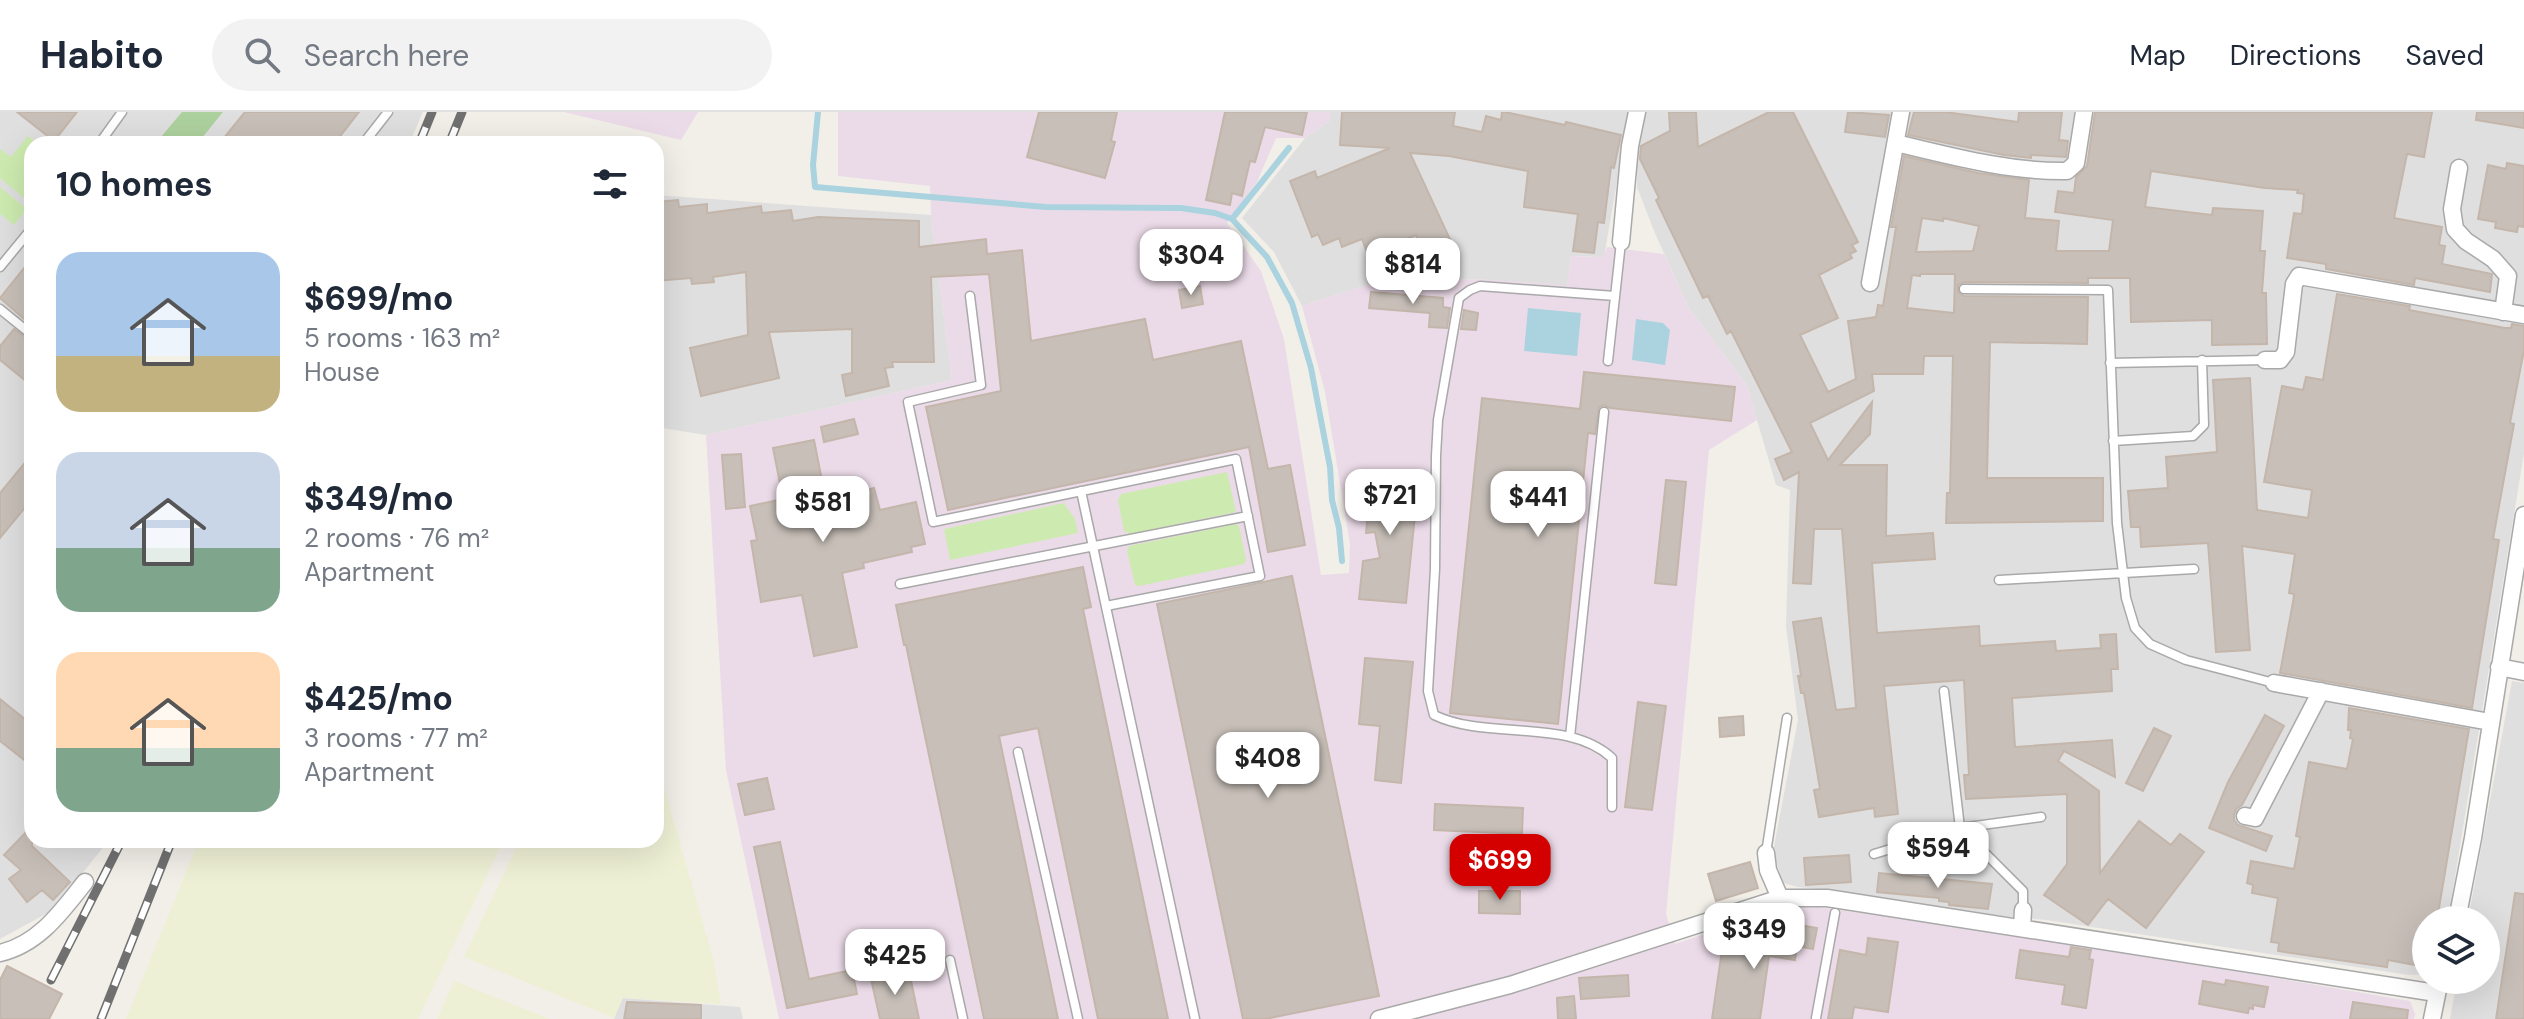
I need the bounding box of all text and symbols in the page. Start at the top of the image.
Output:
search box [212,19,772,91]
text: Habito [40,30,164,80]
icon: search [240,33,284,77]
text: Search here [304,36,469,75]
text: Map [2129,37,2186,74]
text: Directions [2230,37,2362,74]
text: Saved [2406,37,2484,74]
text: 10 homes [56,162,213,207]
icon: filters [588,162,632,206]
pin: $304 [1144,229,1238,297]
text: $304 [1158,238,1224,272]
pin: $814 [1366,238,1460,306]
text: $814 [1384,247,1442,281]
text: $699/mo [304,276,454,321]
icon: home [120,284,216,380]
text: 5 rooms · 163 m² [304,321,500,355]
text: House [304,355,380,389]
pin: $721 [1343,469,1437,537]
pin: $441 [1491,471,1585,539]
text: $349/mo [304,476,454,521]
pin: $581 [776,476,870,544]
text: $721 [1363,478,1417,512]
text: $441 [1509,480,1567,514]
icon: home [120,484,216,580]
text: $581 [794,485,852,519]
text: 2 rooms · 76 m² [304,521,489,555]
text: Apartment [304,555,435,589]
text: $425/mo [304,676,453,721]
icon: home [120,684,216,780]
text: 3 rooms · 77 m² [304,721,488,755]
pin: $408 [1221,732,1315,800]
text: $408 [1234,741,1302,775]
text: Apartment [304,755,435,789]
pin: $594 [1891,822,1985,890]
text: $594 [1906,831,1970,865]
pin: $699 [1453,834,1547,902]
text: $699 [1468,843,1532,877]
pin: $349 [1707,903,1801,971]
map controls [2412,906,2500,994]
button: layers [2412,906,2500,994]
text: $349 [1722,912,1786,946]
pin: $425 [848,929,942,997]
text: $425 [863,938,927,972]

